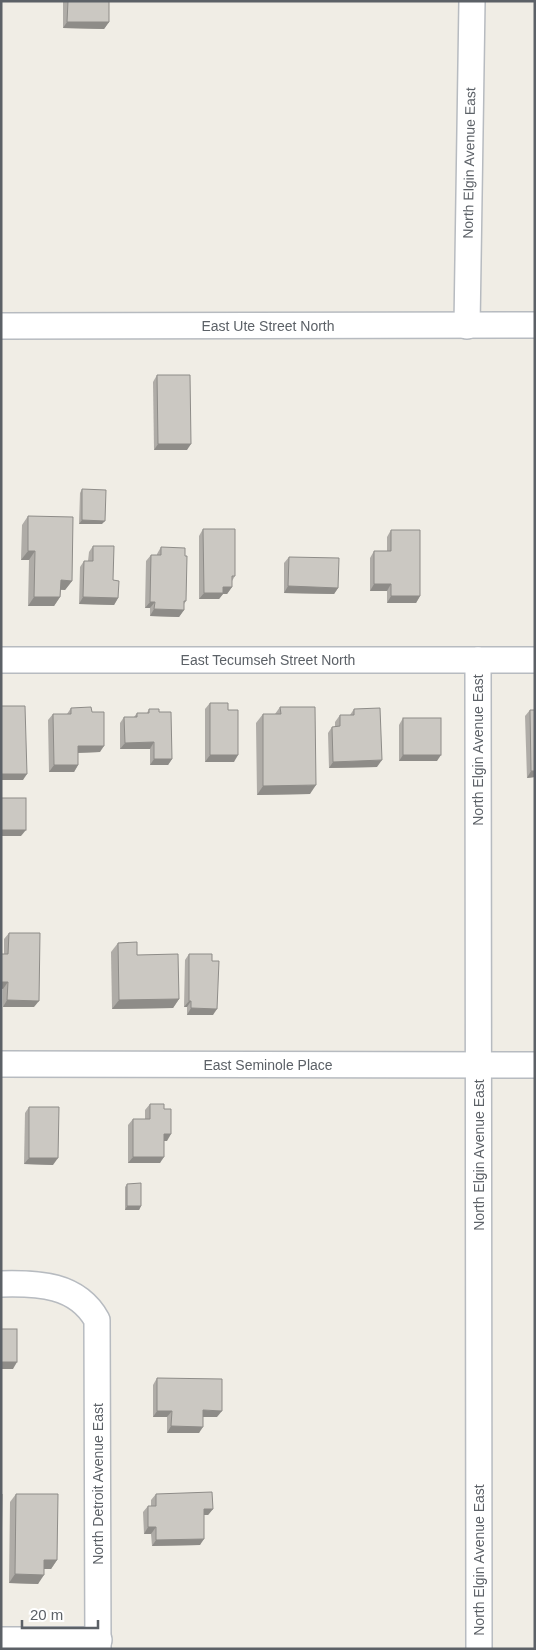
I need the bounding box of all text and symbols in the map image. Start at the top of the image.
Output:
street label: North Elgin Avenue East [460,87,478,239]
street label: East Ute Street North [201,318,335,334]
street label: East Tecumseh Street North [181,652,355,668]
street label: North Elgin Avenue East [470,674,486,826]
street label: East Seminole Place [203,1057,333,1073]
street label: North Elgin Avenue East [471,1079,487,1231]
street label: North Detroit Avenue East [90,1403,106,1565]
street label: North Elgin Avenue East [471,1484,487,1636]
scale bar [22,1598,99,1630]
text: 20 m [30,1606,63,1623]

